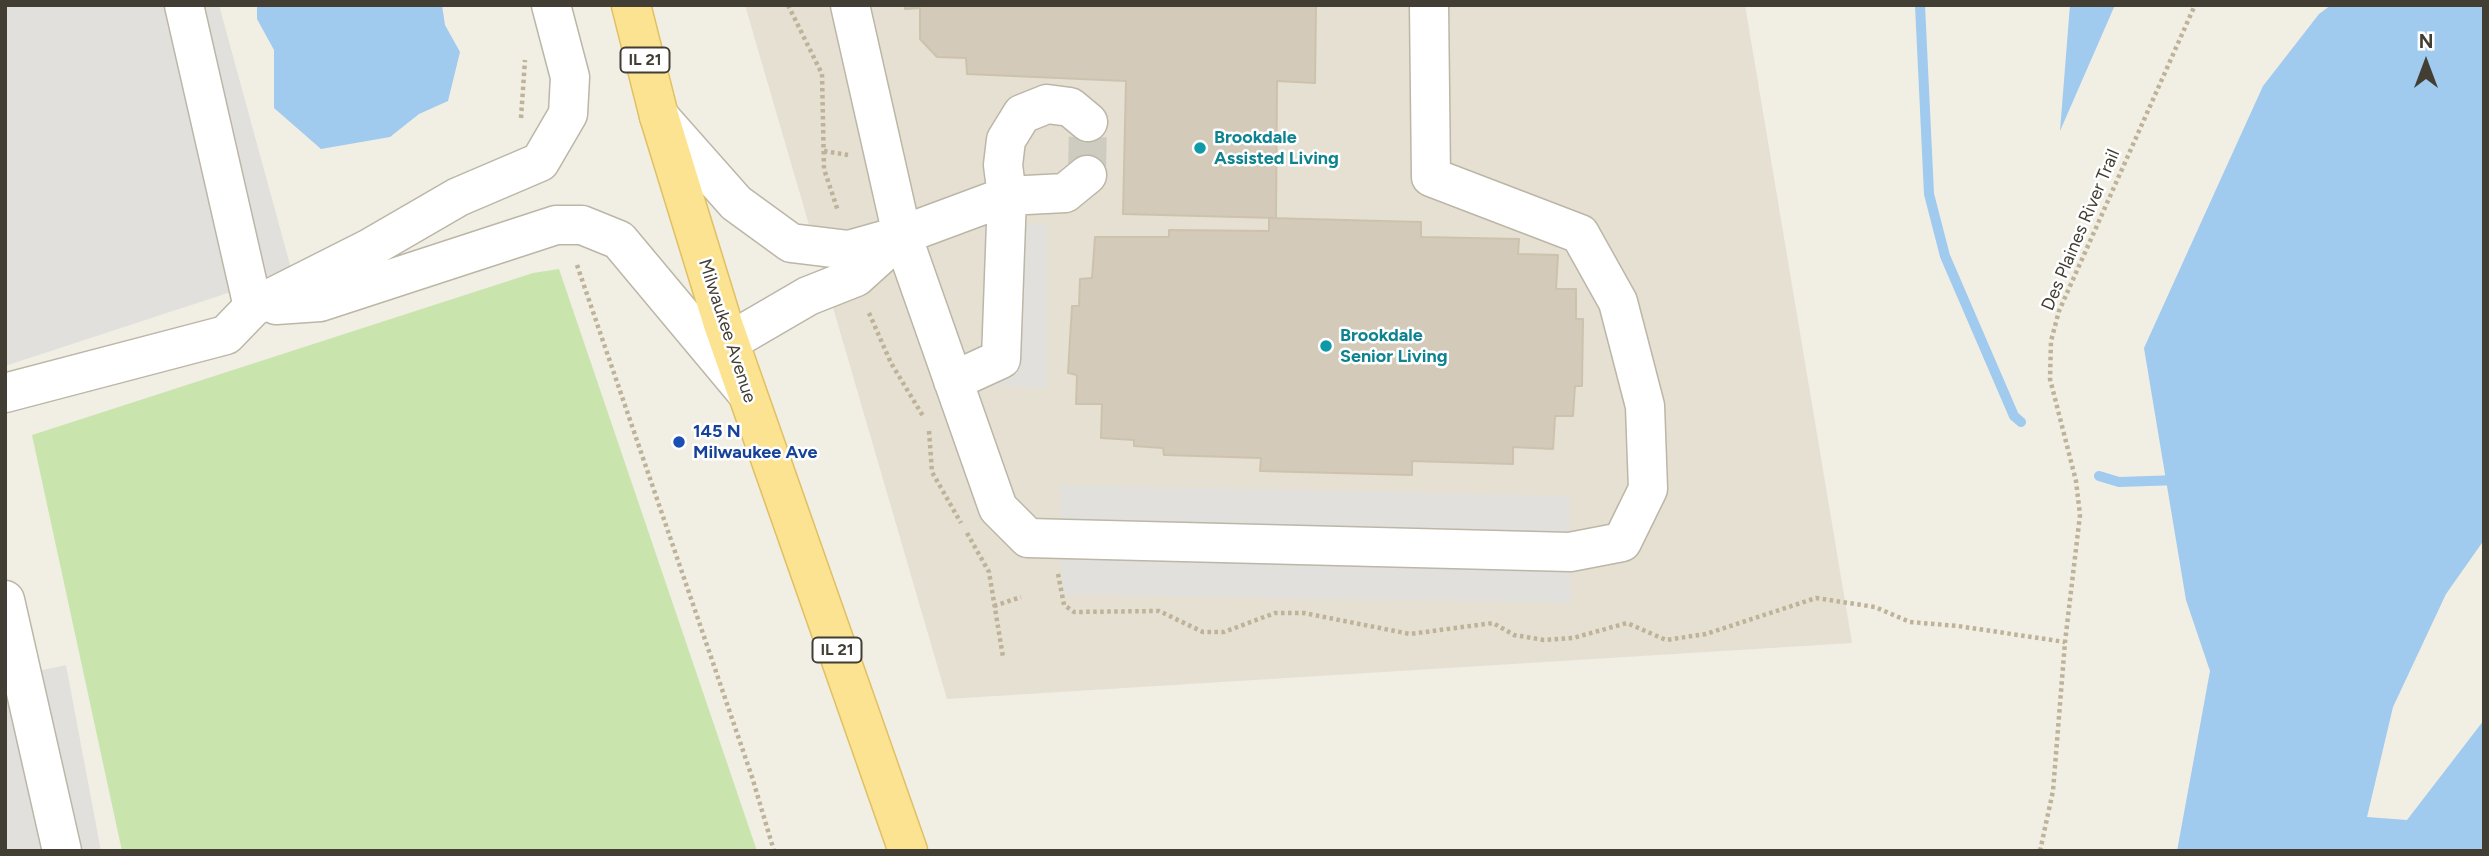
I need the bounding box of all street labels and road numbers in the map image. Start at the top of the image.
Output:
road number: IL 21 [620,48,670,72]
street label: Des Plaines River Trail [2037,146,2125,314]
street label: Milwaukee Avenue [694,256,760,406]
road number: IL 21 [812,638,862,663]

